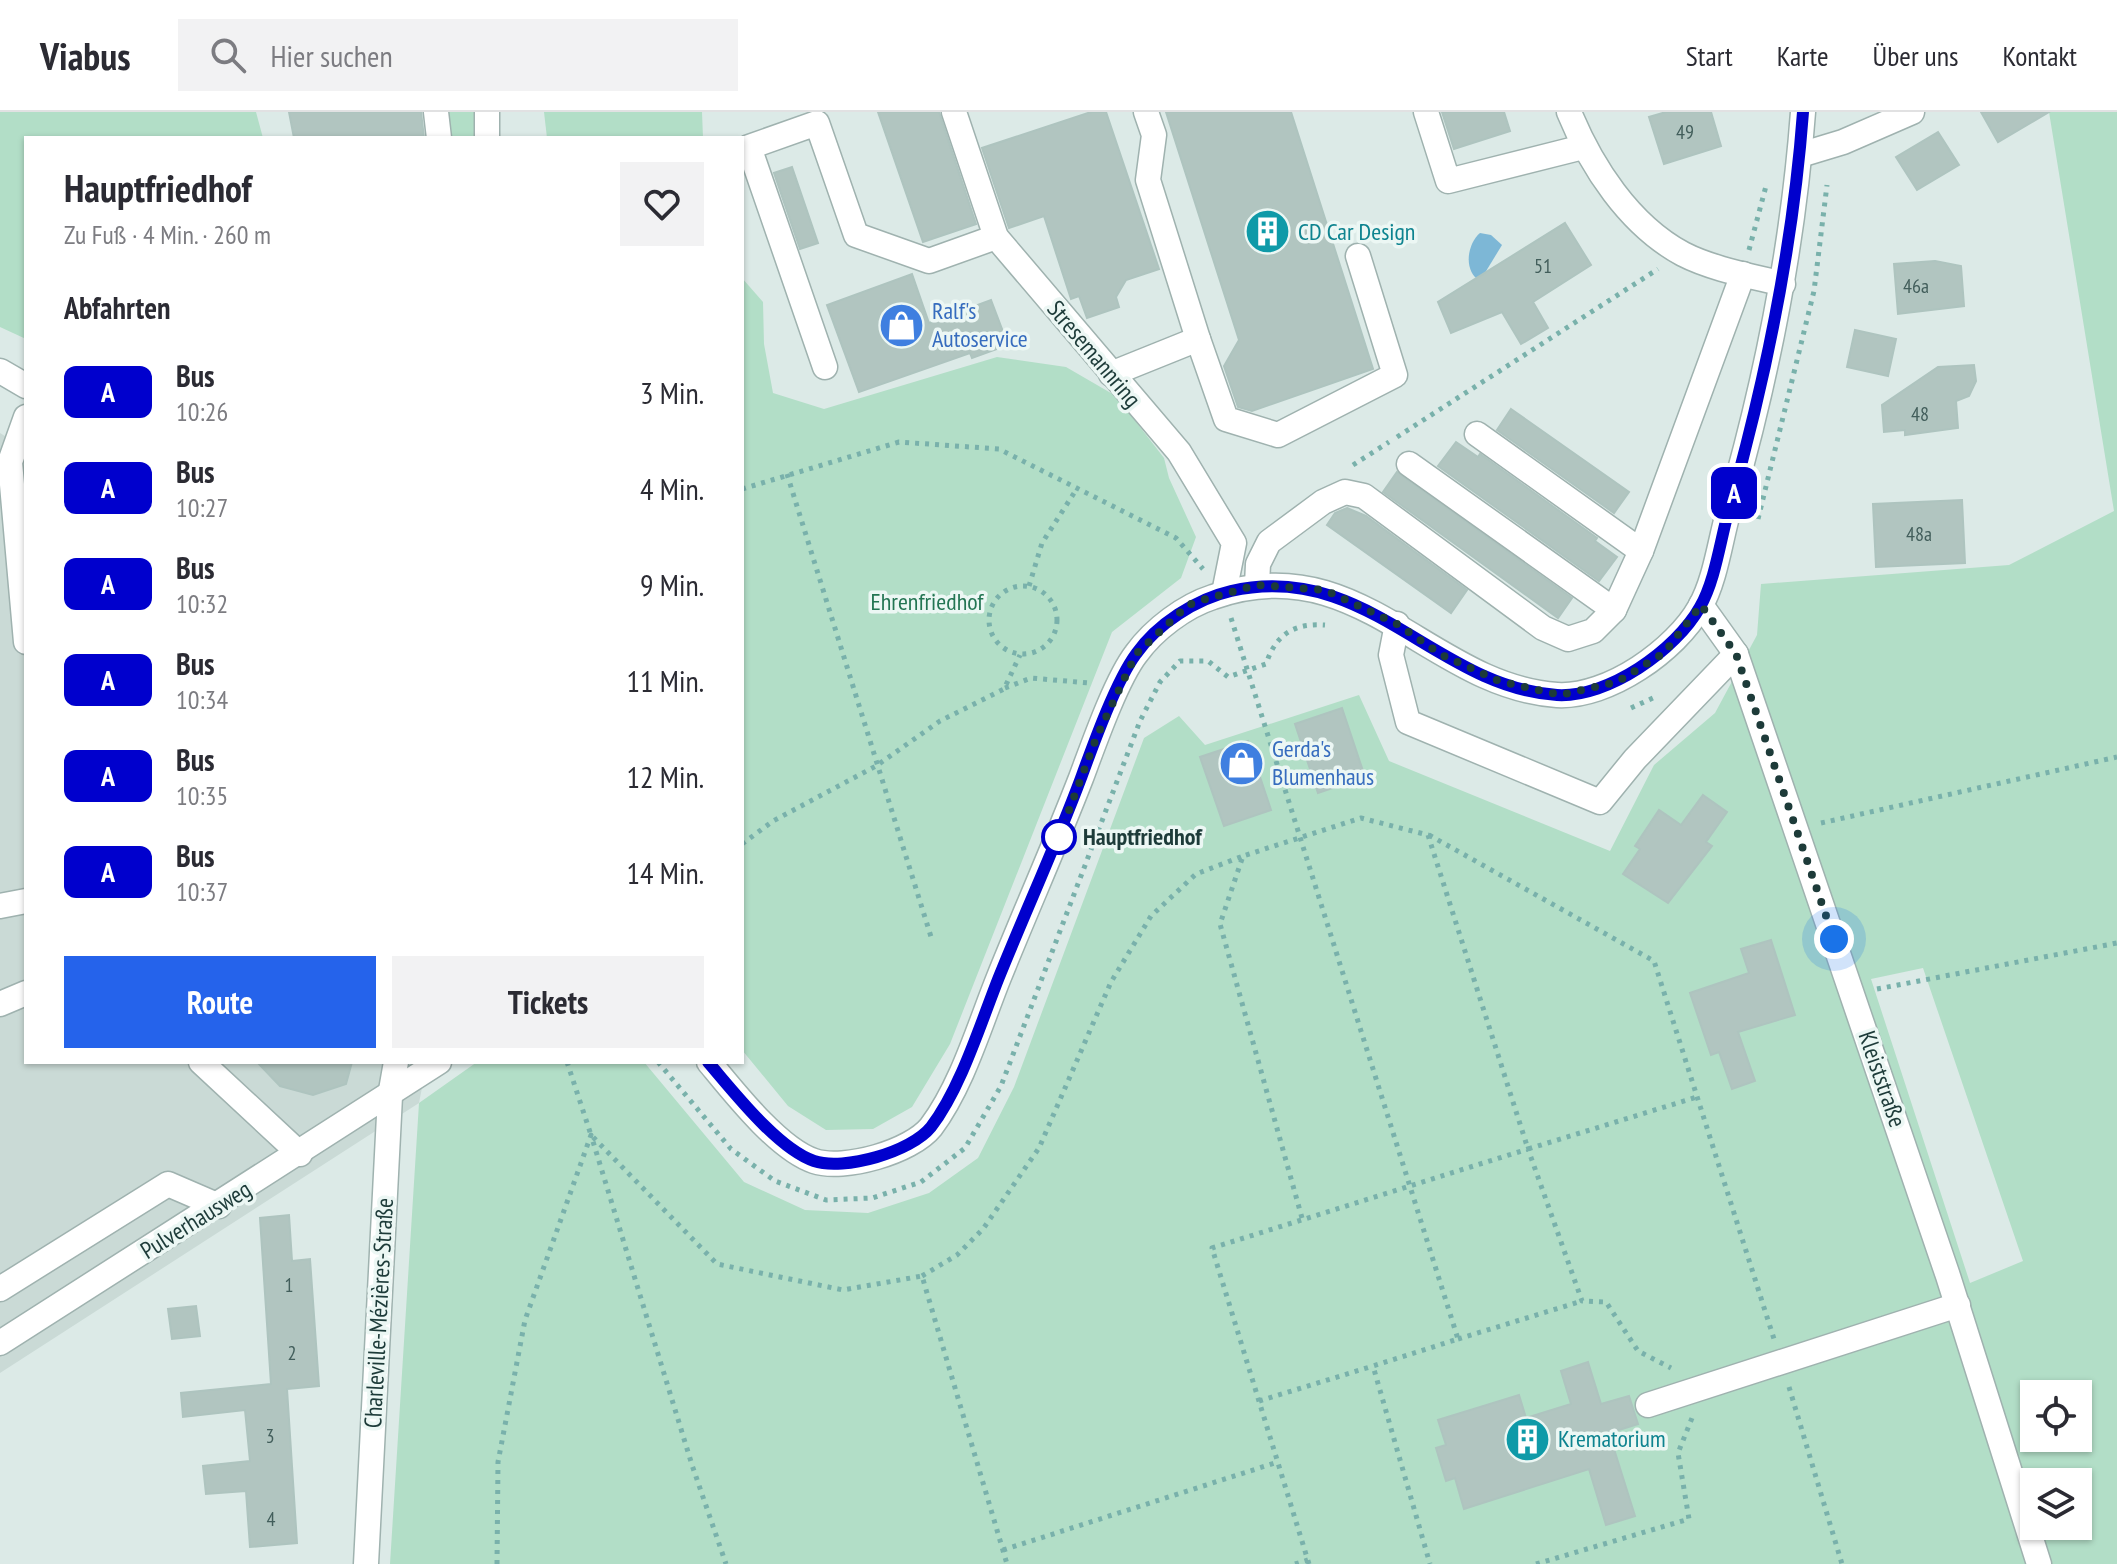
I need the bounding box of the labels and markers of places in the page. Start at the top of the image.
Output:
building icon: CD Car Design [1243,208,1291,256]
place label: CD Car Design [1298,216,1415,247]
place label: Ralf's Autoservice [932,295,1028,354]
shop icon: Ralf's Autoservice [877,301,925,349]
place label: Gerda's Blumenhaus [1272,733,1374,792]
shop icon: Gerda's Blumenhaus [1217,739,1265,787]
marker: Hauptfriedhof [1042,820,1076,854]
place label: Hauptfriedhof [1083,821,1203,852]
building icon: Krematorium [1503,1415,1551,1463]
place label: Krematorium [1558,1423,1666,1454]

